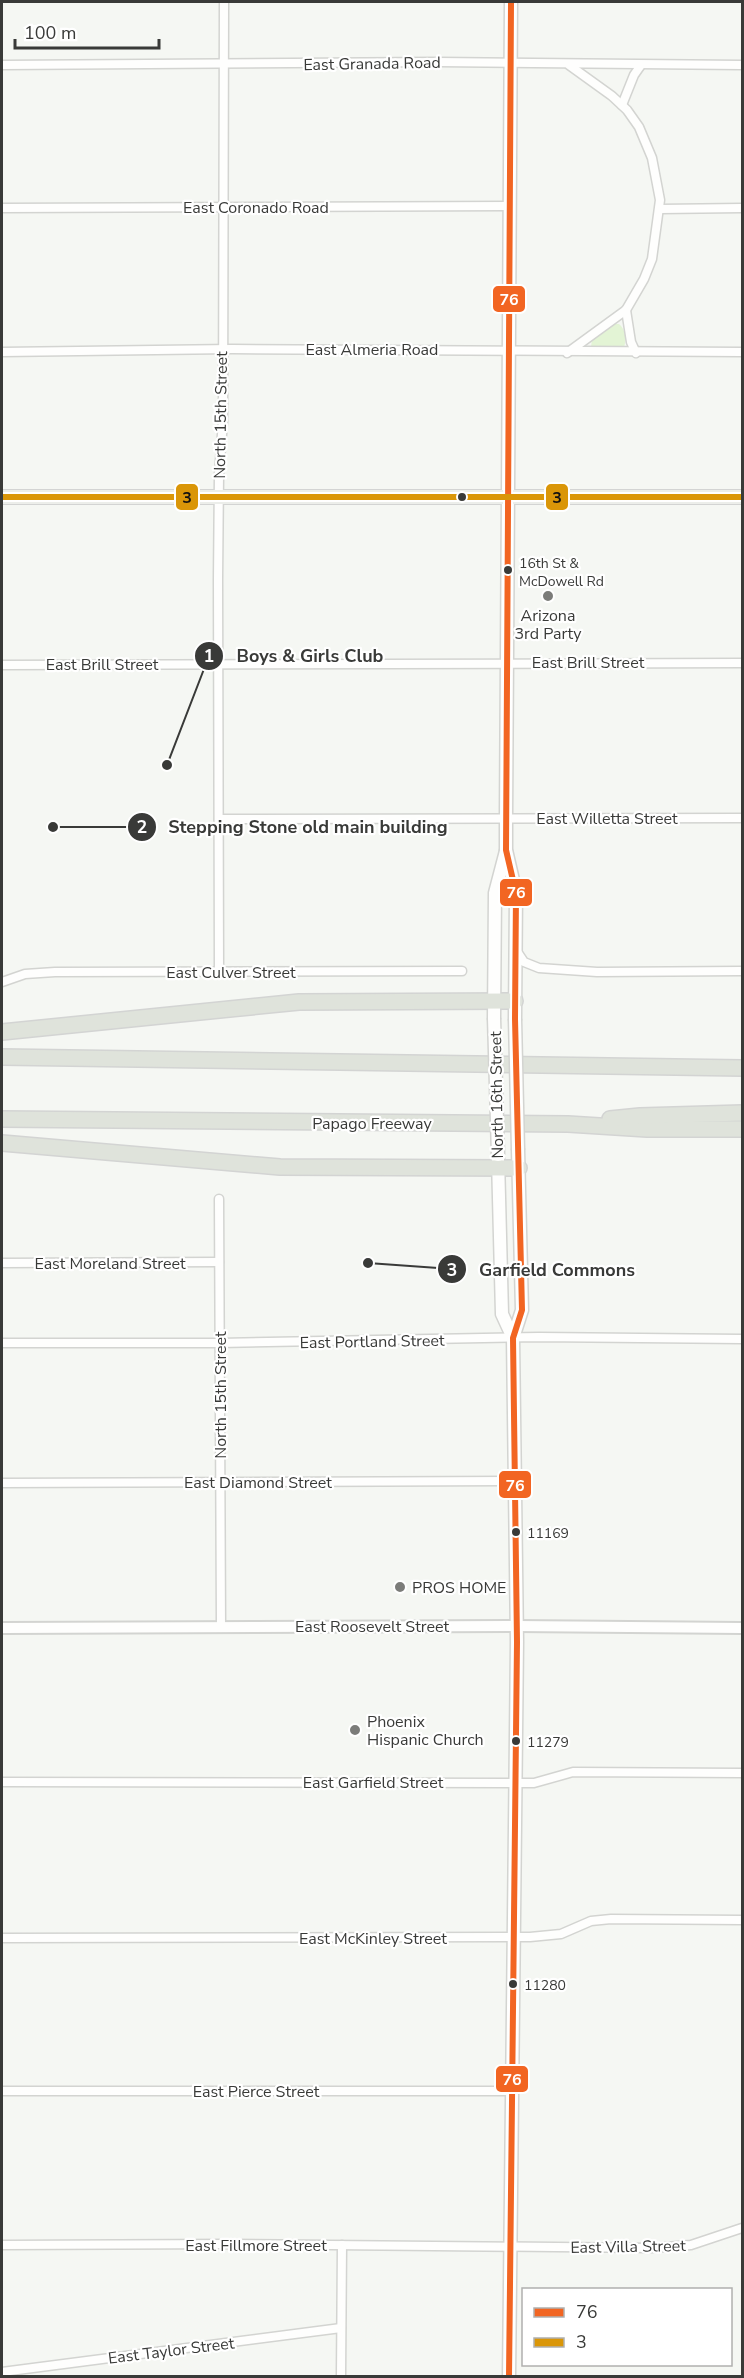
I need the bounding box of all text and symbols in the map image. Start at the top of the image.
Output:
scale bar [15,12,159,50]
text: 100 m [24,21,76,45]
street label: East Granada Road [303,52,441,76]
street label: East Coronado Road [183,197,329,219]
line badge: 76 [492,285,526,313]
text: 76 [499,289,519,311]
street label: East Almeria Road [306,339,438,361]
street label: North 15th Street [209,351,233,479]
line badge: 3 [175,483,199,511]
line badge: 3 [545,483,569,511]
text: 3 [182,487,192,509]
text: 3 [552,487,562,509]
unlabelled marker [456,491,468,503]
place label: 16th St & McDowell Rd [519,554,604,591]
marker: 16th St & McDowell Rd [502,564,514,576]
marker: Arizona 3rd Party [541,589,555,603]
place label: Arizona 3rd Party [515,605,582,645]
callout: Boys & Girls Club [194,638,395,674]
text: 1 [204,644,214,668]
text: Boys & Girls Club [237,644,384,668]
street label: East Brill Street [532,652,645,674]
street label: East Brill Street [46,654,159,676]
street label: East Willetta Street [536,808,678,830]
callout: Stepping Stone old main building [127,809,460,845]
text: 2 [137,815,147,839]
text: Stepping Stone old main building [168,815,448,839]
line badge: 76 [499,878,533,907]
text: 76 [506,882,526,904]
street label: East Culver Street [166,962,296,984]
street label: North 16th Street [485,1031,509,1159]
street label: Papago Freeway [312,1113,433,1135]
callout: Garfield Commons [437,1251,647,1287]
street label: East Moreland Street [34,1253,186,1275]
text: 3 [447,1258,457,1282]
text: Garfield Commons [479,1258,635,1282]
street label: East Portland Street [299,1330,445,1354]
street label: North 15th Street [210,1331,232,1459]
line badge: 76 [498,1470,532,1499]
street label: East Diamond Street [184,1472,332,1494]
text: 76 [505,1475,525,1497]
place label: 11169 [527,1524,569,1543]
marker: 11169 [510,1526,522,1538]
place label: PROS HOME [412,1577,506,1599]
marker: PROS HOME [393,1580,407,1594]
street label: East Roosevelt Street [295,1616,449,1638]
place label: Phoenix Hispanic Church [367,1711,484,1751]
marker: Phoenix Hispanic Church [348,1723,362,1737]
place label: 11279 [527,1733,569,1752]
marker: 11279 [510,1735,522,1747]
street label: East Garfield Street [303,1772,444,1794]
street label: East McKinley Street [299,1928,447,1950]
place label: 11280 [524,1976,566,1995]
marker: 11280 [507,1978,519,1990]
line badge: 76 [495,2065,529,2093]
text: 76 [502,2069,522,2091]
street label: East Pierce Street [193,2081,320,2103]
street label: East Fillmore Street [185,2235,327,2257]
street label: East Villa Street [570,2235,686,2259]
legend [522,2288,732,2366]
text: 76 [576,2300,598,2324]
text: 3 [576,2330,587,2354]
street label: East Taylor Street [107,2332,236,2370]

